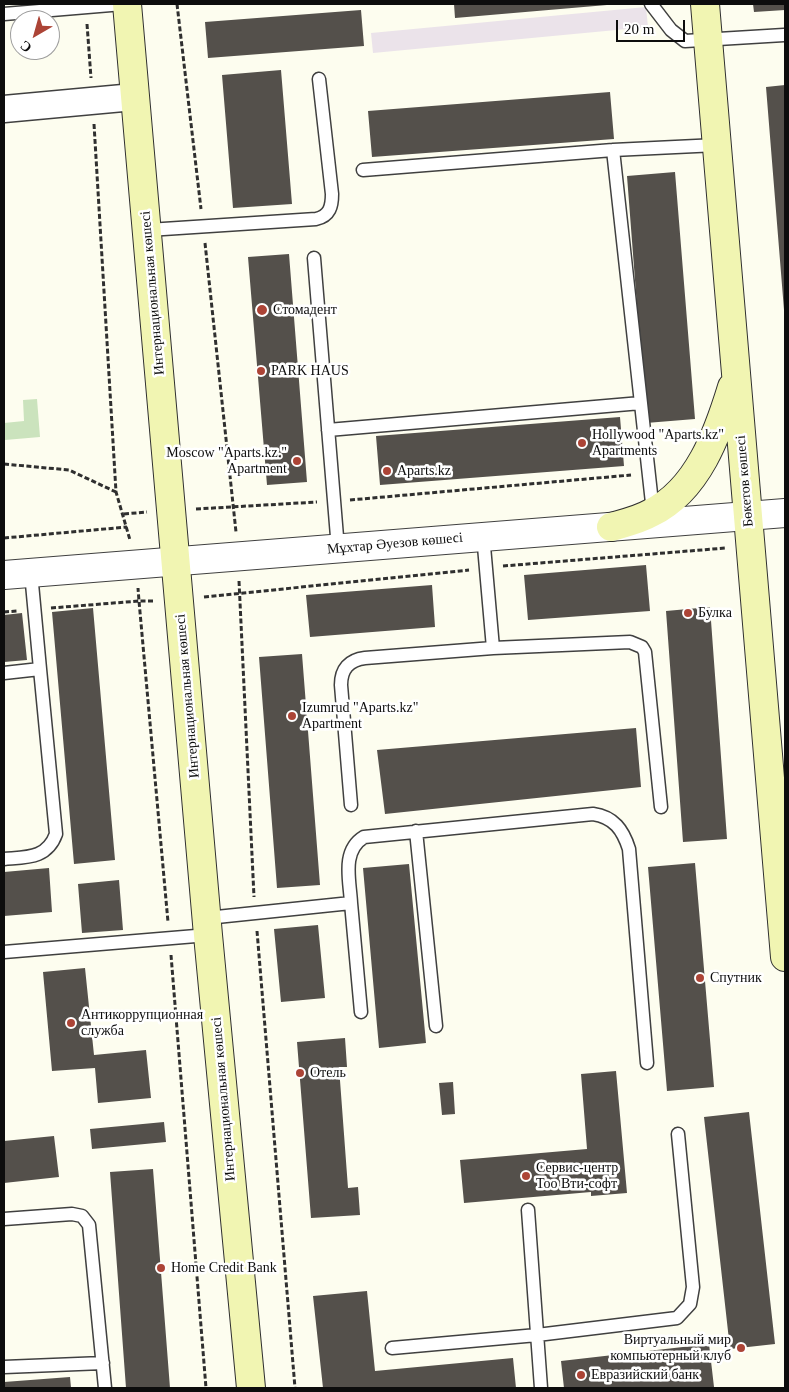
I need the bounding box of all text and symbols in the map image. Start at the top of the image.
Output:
north arrow [10,10,60,60]
scale bar [619,10,688,42]
text: 20 m [624,21,654,37]
text: С [17,37,35,55]
street label: Интернациональная көшесі [137,210,169,376]
place label: Стомадент [273,302,337,318]
marker: Стомадент [255,303,269,317]
place label: PARK HAUS [271,363,349,379]
marker: PARK HAUS [255,365,267,377]
place label: Hollywood "Aparts.kz" Apartments [592,427,724,460]
street label: Бөкетов көшесі [733,434,757,528]
marker: Hollywood "Aparts.kz" Apartments [576,437,588,449]
place label: Moscow "Aparts.kz." Apartment [166,445,287,478]
marker: Moscow "Aparts.kz." Apartment [291,455,303,467]
place label: Aparts.kz [397,463,451,479]
marker: Aparts.kz [381,465,393,477]
street label: Мұхтар Әуезов көшесі [326,530,464,558]
place label: Булка [698,605,732,621]
marker: Булка [682,607,694,619]
street label: Интернациональная көшесі [172,613,204,779]
place label: Izumrud "Aparts.kz" Apartment [302,700,418,732]
marker: Izumrud "Aparts.kz" Apartment [286,710,298,722]
place label: Спутник [710,970,762,986]
marker: Спутник [694,972,706,984]
place label: Антикоррупционная служба [81,1007,203,1040]
street label: Интернациональная көшесі [208,1016,240,1182]
marker: Антикоррупционная служба [65,1017,77,1029]
place label: Отель [310,1065,346,1081]
marker: Отель [294,1067,306,1079]
place label: Сервис-центр Тоо Вти-софт [536,1160,618,1192]
marker: Сервис-центр Тоо Вти-софт [520,1170,532,1182]
place label: Home Credit Bank [171,1260,277,1276]
marker: Home Credit Bank [155,1262,167,1274]
place label: Виртуальный мир компьютерный клуб [610,1332,731,1364]
marker: Виртуальный мир компьютерный клуб [735,1342,747,1354]
place label: Евразийский банк [591,1367,699,1383]
marker: Евразийский банк [575,1369,587,1381]

